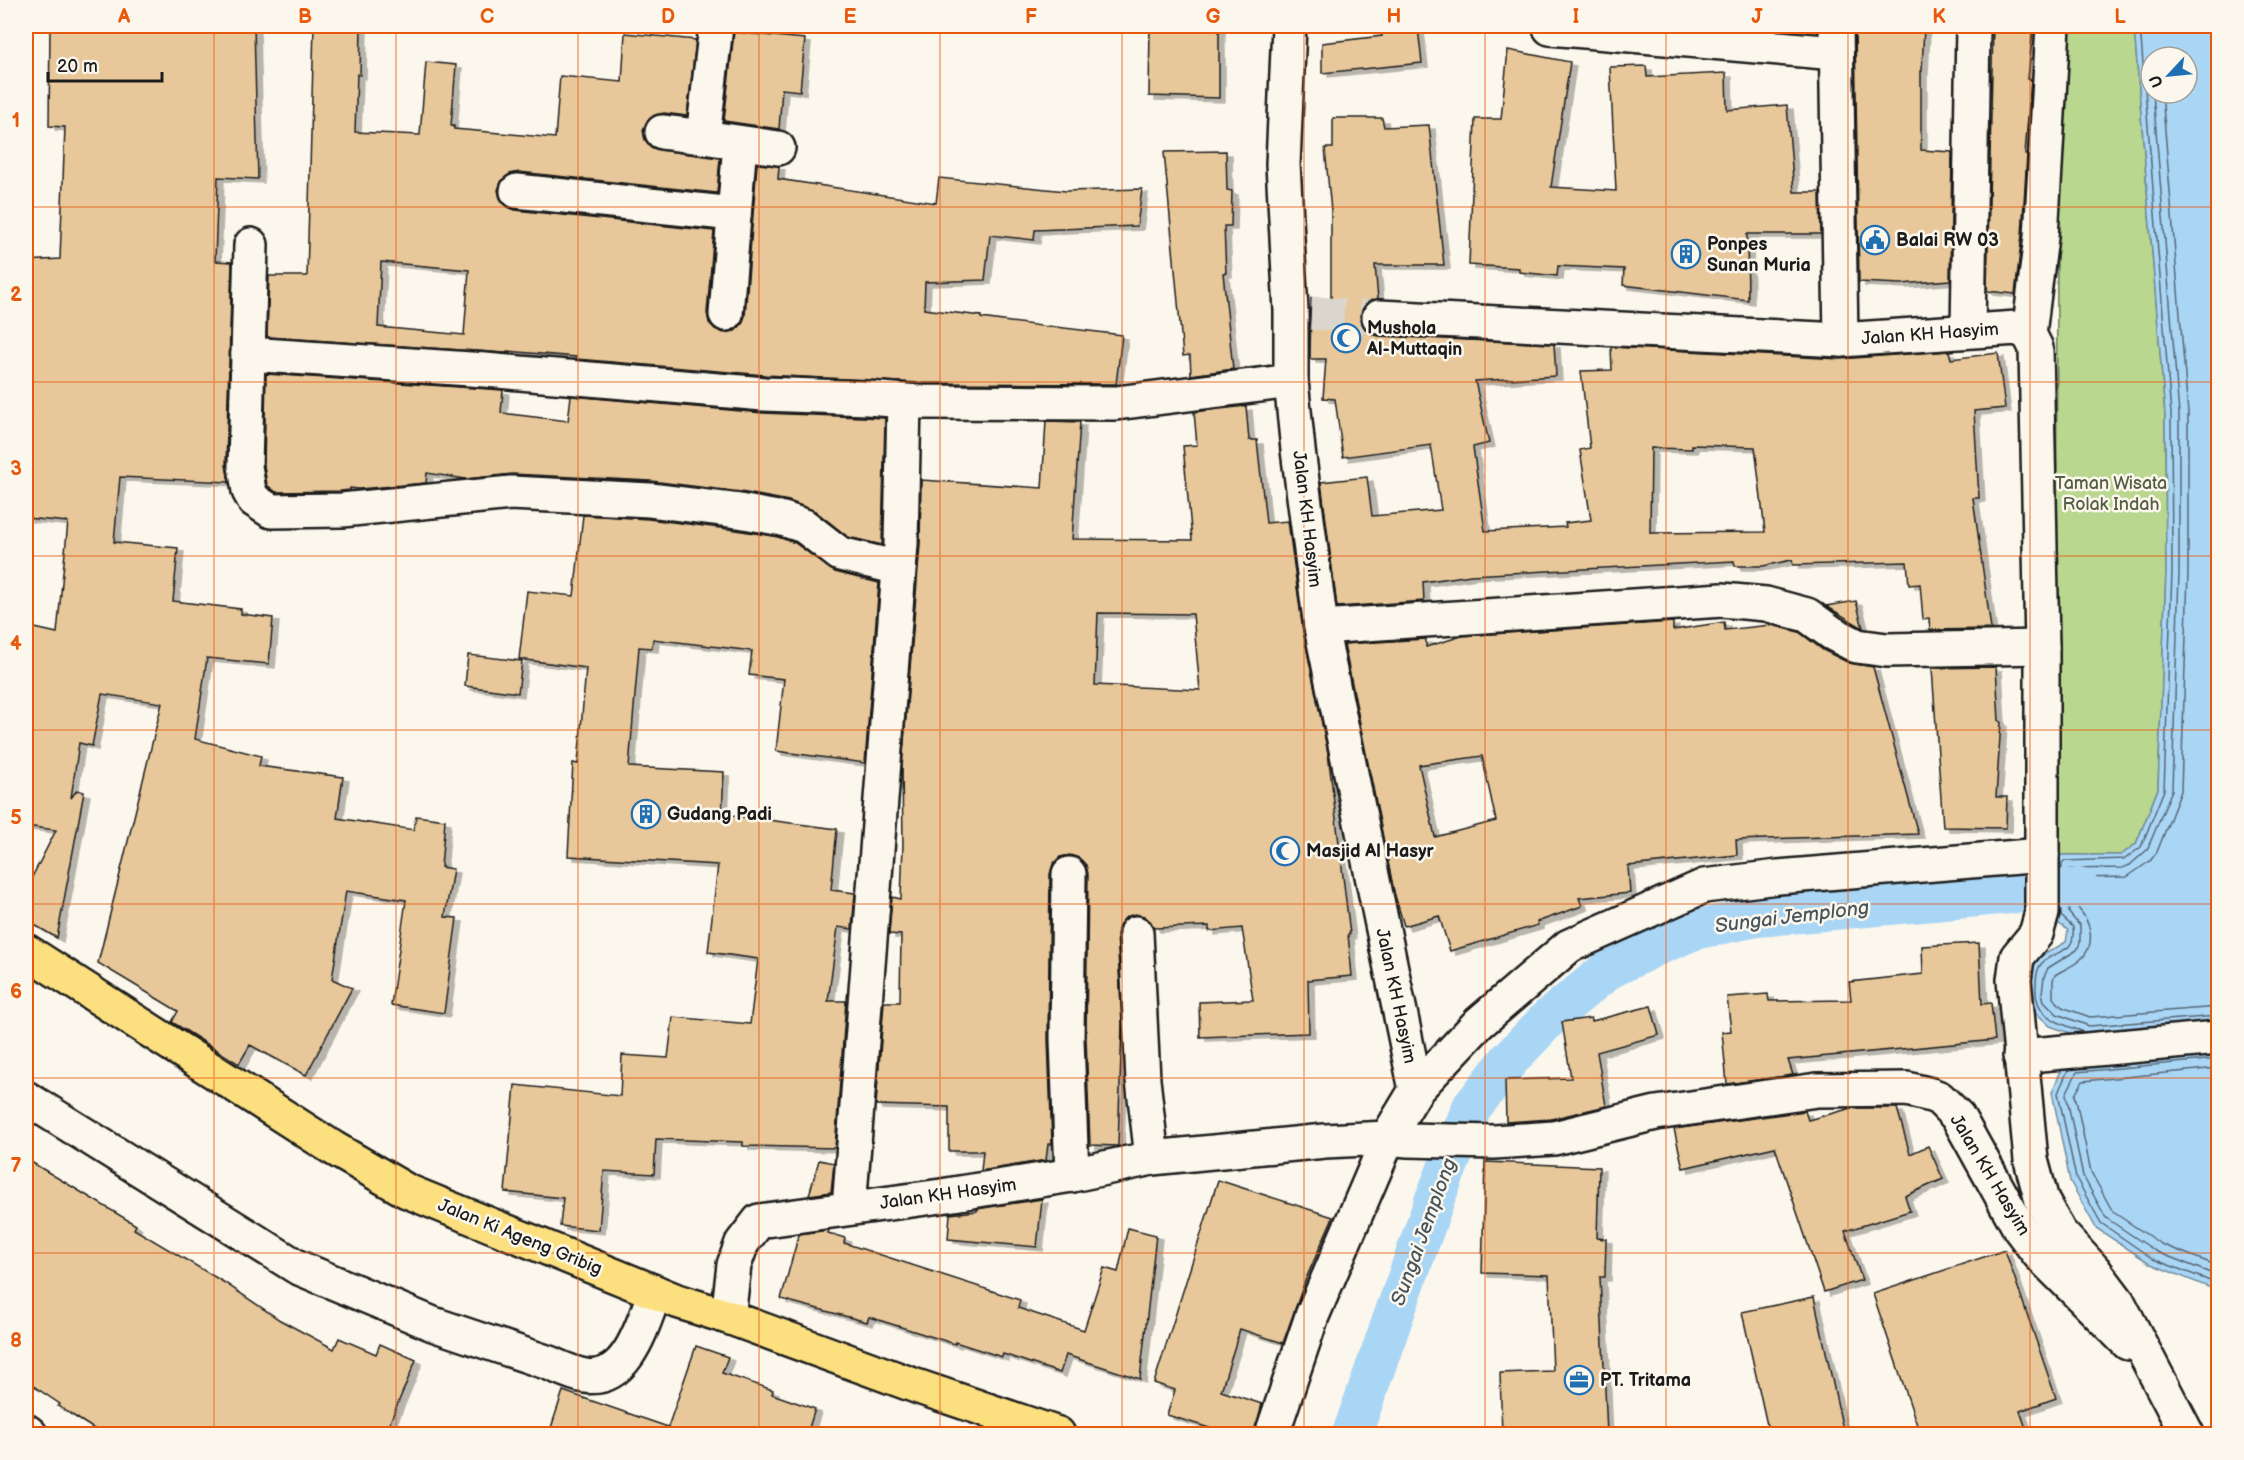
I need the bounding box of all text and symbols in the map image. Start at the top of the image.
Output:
text: A [117,5,131,29]
text: B [298,5,312,29]
text: C [480,5,494,29]
text: D [661,5,675,29]
text: E [844,5,857,29]
text: F [1025,5,1037,29]
text: G [1206,5,1221,29]
text: H [1387,5,1401,29]
text: I [1573,5,1579,29]
text: J [1752,5,1764,29]
text: K [1932,5,1946,29]
text: L [2114,5,2126,29]
scale bar [48,45,162,83]
north arrow [2139,45,2199,105]
text: 20 m [57,56,98,77]
text: U [2146,72,2168,90]
text: 1 [12,109,20,133]
public building icon: Balai RW 03 [1859,224,1891,256]
place label: Balai RW 03 [1896,230,1999,251]
place label: Ponpes Sunan Muria [1707,234,1811,276]
building icon: Ponpes Sunan Muria [1670,238,1702,270]
text: 2 [10,283,22,307]
place label: Mushola Al-Muttaqin [1366,318,1462,360]
street label: Jalan KH Hasyim [1861,319,1999,349]
mosque icon: Mushola Al-Muttaqin [1330,322,1362,354]
street label: Jalan KH Hasyim [1288,449,1326,589]
text: 3 [10,457,22,481]
park label: Taman Wisata Rolak Indah [2055,473,2167,515]
text: 4 [10,632,22,656]
building icon: Gudang Padi [630,798,662,830]
place label: Gudang Padi [667,804,772,825]
text: 5 [10,806,22,830]
mosque icon: Masjid Al Hasyr [1269,835,1301,867]
place label: Masjid Al Hasyr [1306,841,1434,862]
water label: Sungai Jemplong [1714,896,1870,938]
street label: Jalan KH Hasyim [1371,927,1421,1065]
text: 6 [10,980,22,1004]
street label: Jalan KH Hasyim [1946,1111,2034,1239]
text: 7 [10,1154,22,1178]
water label: Sungai Jemplong [1386,1155,1462,1309]
street label: Jalan KH Hasyim [878,1174,1018,1214]
street label: Jalan Ki Ageng Gribig [435,1194,605,1280]
text: 8 [10,1329,22,1353]
office icon: PT. Tritama [1563,1364,1595,1396]
place label: PT. Tritama [1600,1370,1691,1391]

